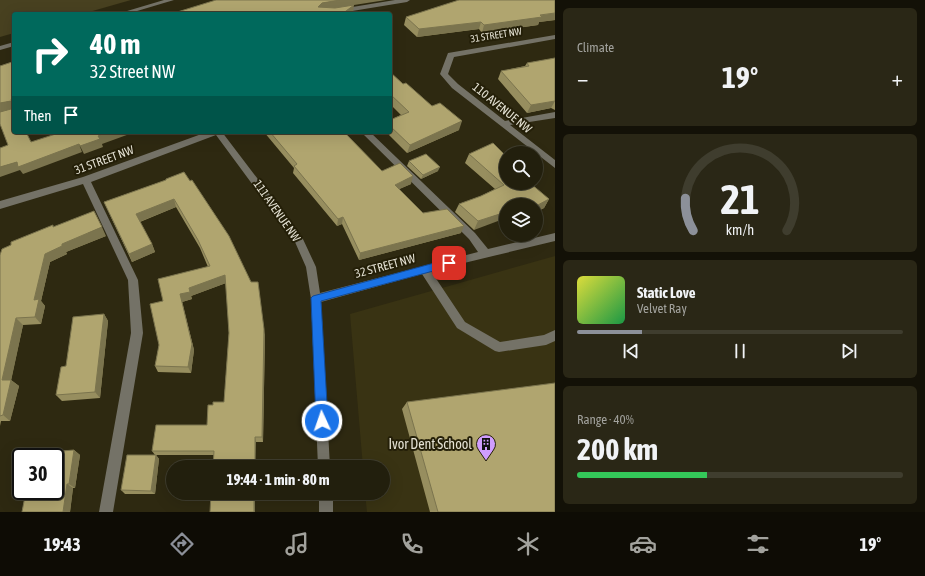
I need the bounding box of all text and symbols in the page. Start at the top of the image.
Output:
street label: 31 STREET NW [470,25,523,44]
icon: right [24,28,76,80]
text: 40 m [90,28,140,60]
text: Climate [577,40,614,55]
text: 19° [722,60,758,94]
text: 32 Street NW [90,61,175,82]
text: − [577,65,588,91]
text: + [892,65,903,91]
street label: 110 AVENUE NW [470,80,535,136]
icon: arrive [60,104,82,126]
text: Then [24,107,52,124]
street label: 31 STREET NW [72,143,136,177]
map controls [499,146,543,242]
button: search [499,146,543,190]
text: 21 [720,175,760,223]
street label: 111 AVENUE NW [251,178,304,245]
button: layers [499,198,543,242]
text: km/h [726,222,754,238]
pin [432,246,466,280]
street label: 32 STREET NW [353,251,417,281]
icon: arrive [438,252,460,274]
text: Static Love [637,284,696,301]
text: Velvet Ray [637,301,687,316]
icon: previous [620,340,642,362]
icon: pause [729,340,751,362]
icon: next [838,340,860,362]
position arrow [301,400,343,442]
text: Range · 40% [577,412,634,427]
text: 200 km [577,432,658,466]
building icon: Ivor Dent School [475,433,497,461]
place label: Ivor Dent School [389,436,472,452]
speed limit sign: 30 [12,448,64,500]
text: 19:44 · 1 min · 80 m [226,471,330,488]
icon: directions [168,530,196,558]
icon: music [283,530,311,558]
icon: phone [398,530,426,558]
icon: climate [514,530,542,558]
icon: car [629,530,657,558]
icon: filters [744,530,772,558]
text: 19:43 [44,534,81,555]
text: 19° [859,534,881,555]

